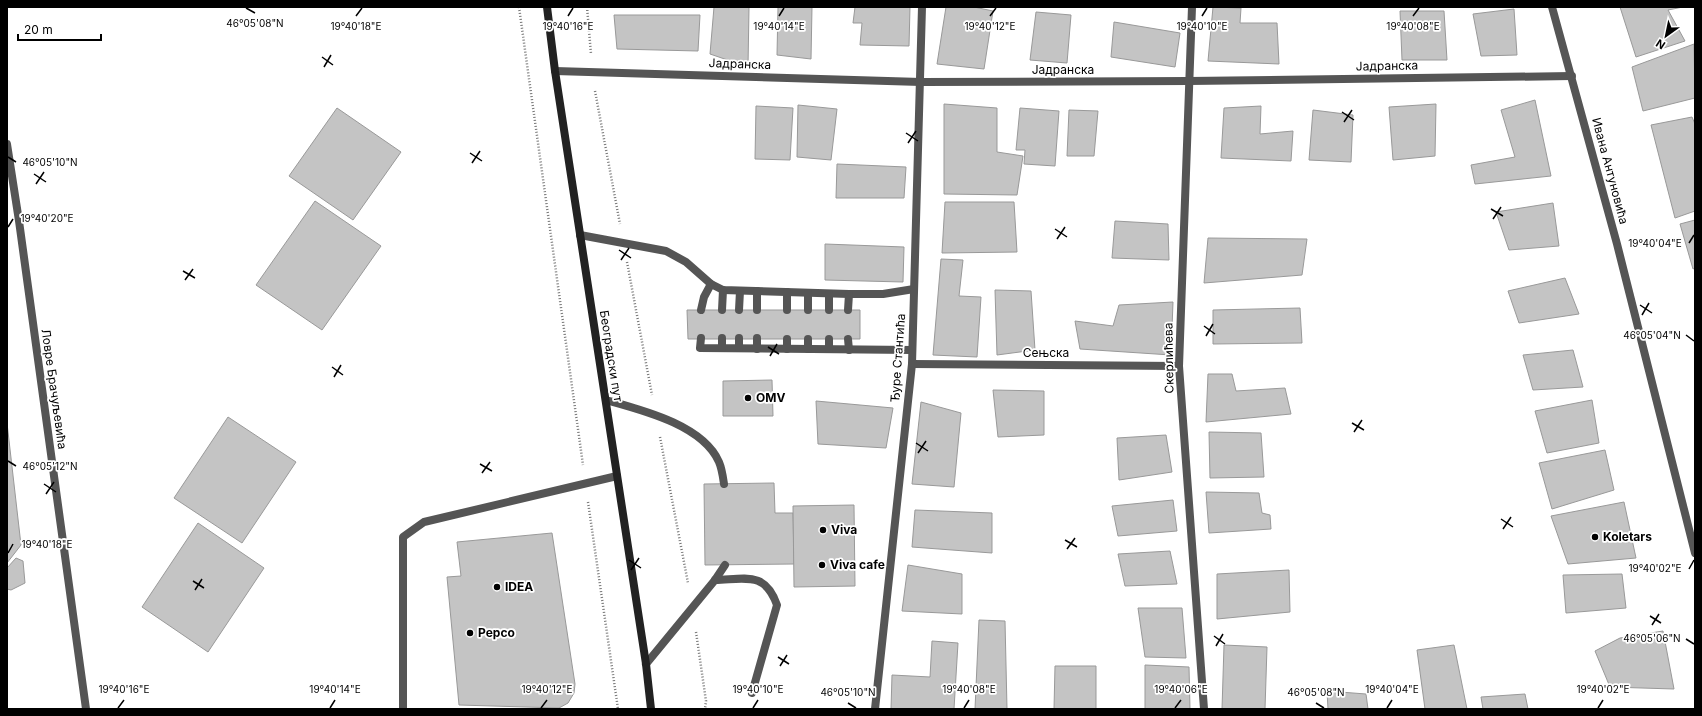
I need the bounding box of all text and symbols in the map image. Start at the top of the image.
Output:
scale bar [18,16,101,42]
north arrow [1646,16,1686,56]
text: 46°05'08"N [226,17,284,29]
text: 19°40'18"E [330,20,382,32]
text: 19°40'16"E [542,20,594,32]
text: 19°40'14"E [753,20,805,32]
text: 19°40'12"E [965,20,1015,32]
text: 19°40'10"E [1176,20,1228,32]
text: 19°40'08"E [1386,20,1440,32]
text: 20 m [24,22,53,37]
text: N [1653,36,1668,53]
street label: Јадранска [709,55,772,72]
street label: Јадранска [1356,57,1418,74]
street label: Јадранска [1032,62,1094,77]
street label: Ивана Антуновића [1589,116,1632,226]
text: 46°05'10"N [22,156,78,168]
text: 19°40'20"E [20,212,74,224]
text: 19°40'04"E [1628,237,1682,249]
street label: Београдски пут [597,309,626,403]
street label: Ђуре Стантића [887,313,908,403]
street label: Скерлићева [1160,322,1177,394]
street label: Ловре Брачуљевића [39,328,70,450]
text: 46°05'04"N [1623,329,1681,341]
street label: Сењска [1023,345,1069,360]
place label: OMV [756,390,785,405]
marker: OMV [743,393,753,403]
text: 46°05'12"N [23,460,77,472]
place label: Viva [831,522,857,537]
marker: Viva [818,525,828,535]
place label: Koletars [1603,529,1652,544]
marker: Koletars [1590,532,1600,542]
text: 19°40'18"E [21,538,73,550]
place label: Viva cafe [830,557,885,572]
marker: Viva cafe [817,560,827,570]
text: 19°40'02"E [1628,562,1682,574]
place label: IDEA [505,579,533,594]
marker: IDEA [492,582,502,592]
place label: Pepco [478,625,515,640]
marker: Pepco [465,628,475,638]
text: 46°05'06"N [1623,632,1681,644]
text: 19°40'16"E [98,683,150,695]
text: 19°40'14"E [309,683,361,695]
text: 19°40'12"E [522,683,572,695]
text: 19°40'10"E [732,683,784,695]
text: 19°40'08"E [942,683,996,695]
text: 19°40'06"E [1154,683,1208,695]
text: 19°40'04"E [1365,683,1419,695]
text: 19°40'02"E [1576,683,1630,695]
text: 46°05'10"N [820,686,876,698]
text: 46°05'08"N [1287,686,1345,698]

